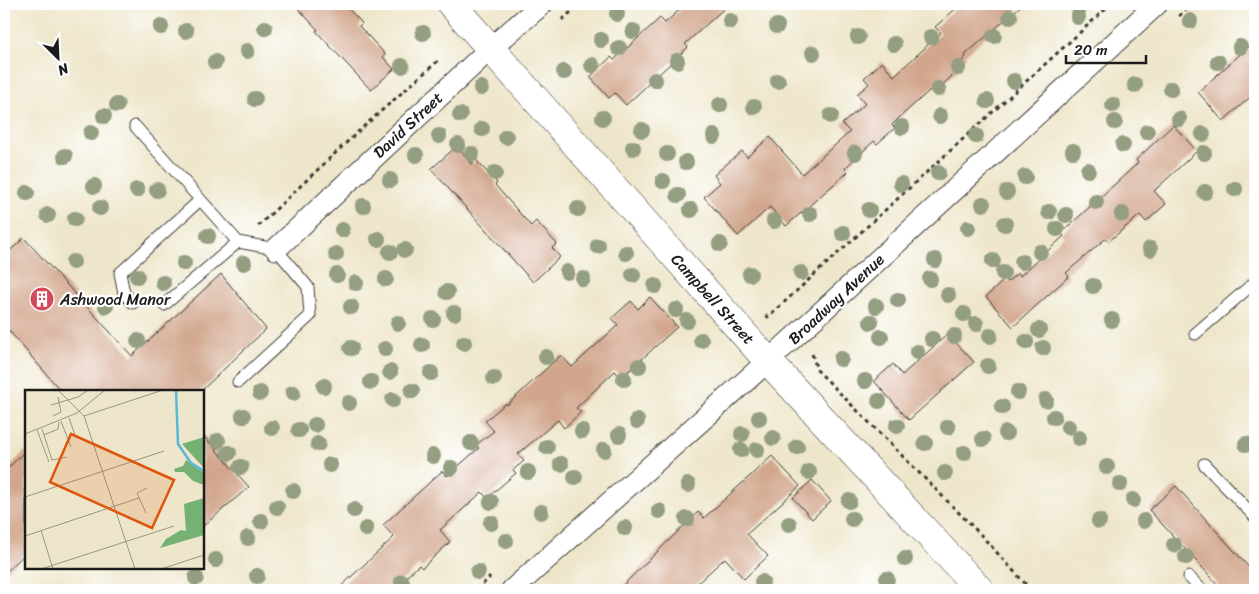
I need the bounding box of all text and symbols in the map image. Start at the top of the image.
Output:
north arrow [32,32,82,82]
scale bar [1066,32,1146,64]
text: 20 m [1074,37,1108,63]
text: N [53,56,74,83]
street label: David Street [366,84,450,166]
street label: Campbell Street [664,246,762,352]
street label: Broadway Avenue [781,246,891,352]
place label: Ashwood Manor [59,285,172,314]
building icon: Ashwood Manor [29,286,55,312]
inset map [25,390,204,569]

